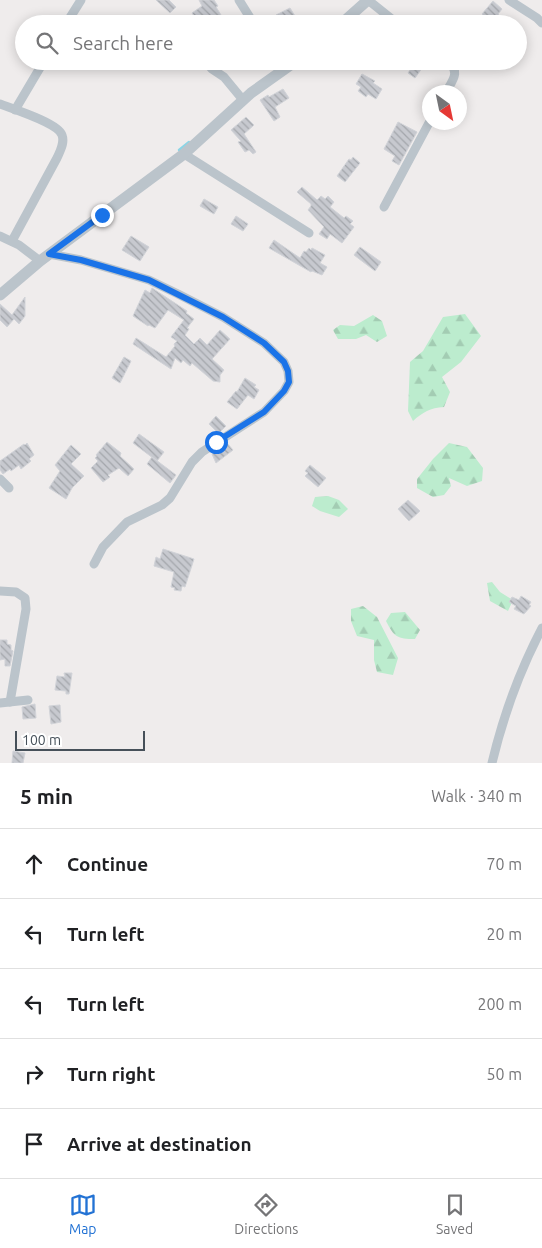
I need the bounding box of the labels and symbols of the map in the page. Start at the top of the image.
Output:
north arrow [422,85,467,130]
route end [91,204,114,227]
route start [205,431,228,454]
scale bar [15,728,145,751]

